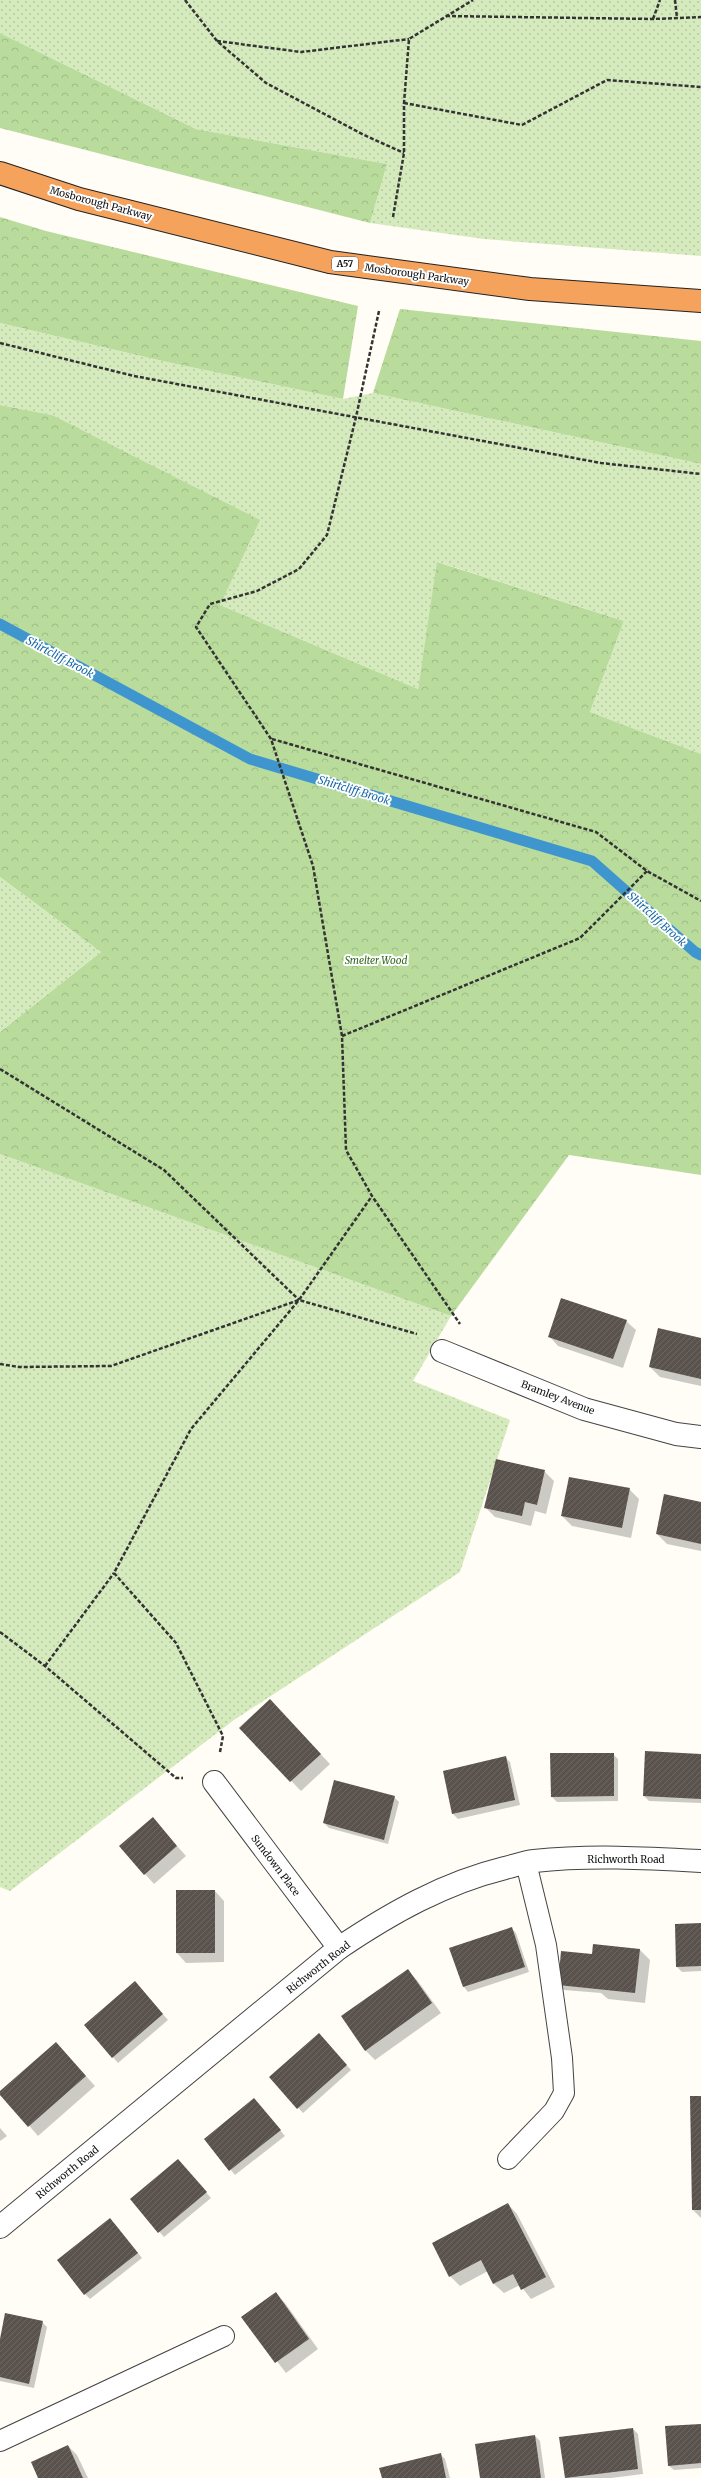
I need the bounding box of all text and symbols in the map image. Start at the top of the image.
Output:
street label: Mosborough Parkway [48,184,154,223]
road number: A57 [332,257,358,271]
street label: Mosborough Parkway [364,261,470,288]
water label: Shirtcliff Brook [24,633,96,681]
water label: Shirtcliff Brook [316,772,392,808]
water label: Shirtcliff Brook [625,889,689,949]
park label: Smelter Wood [345,954,407,967]
street label: Bramley Avenue [519,1377,597,1417]
street label: Sundown Place [248,1832,303,1898]
street label: Richworth Road [587,1853,665,1866]
street label: Richworth Road [284,1938,353,1996]
street label: Richworth Road [33,2143,101,2202]

